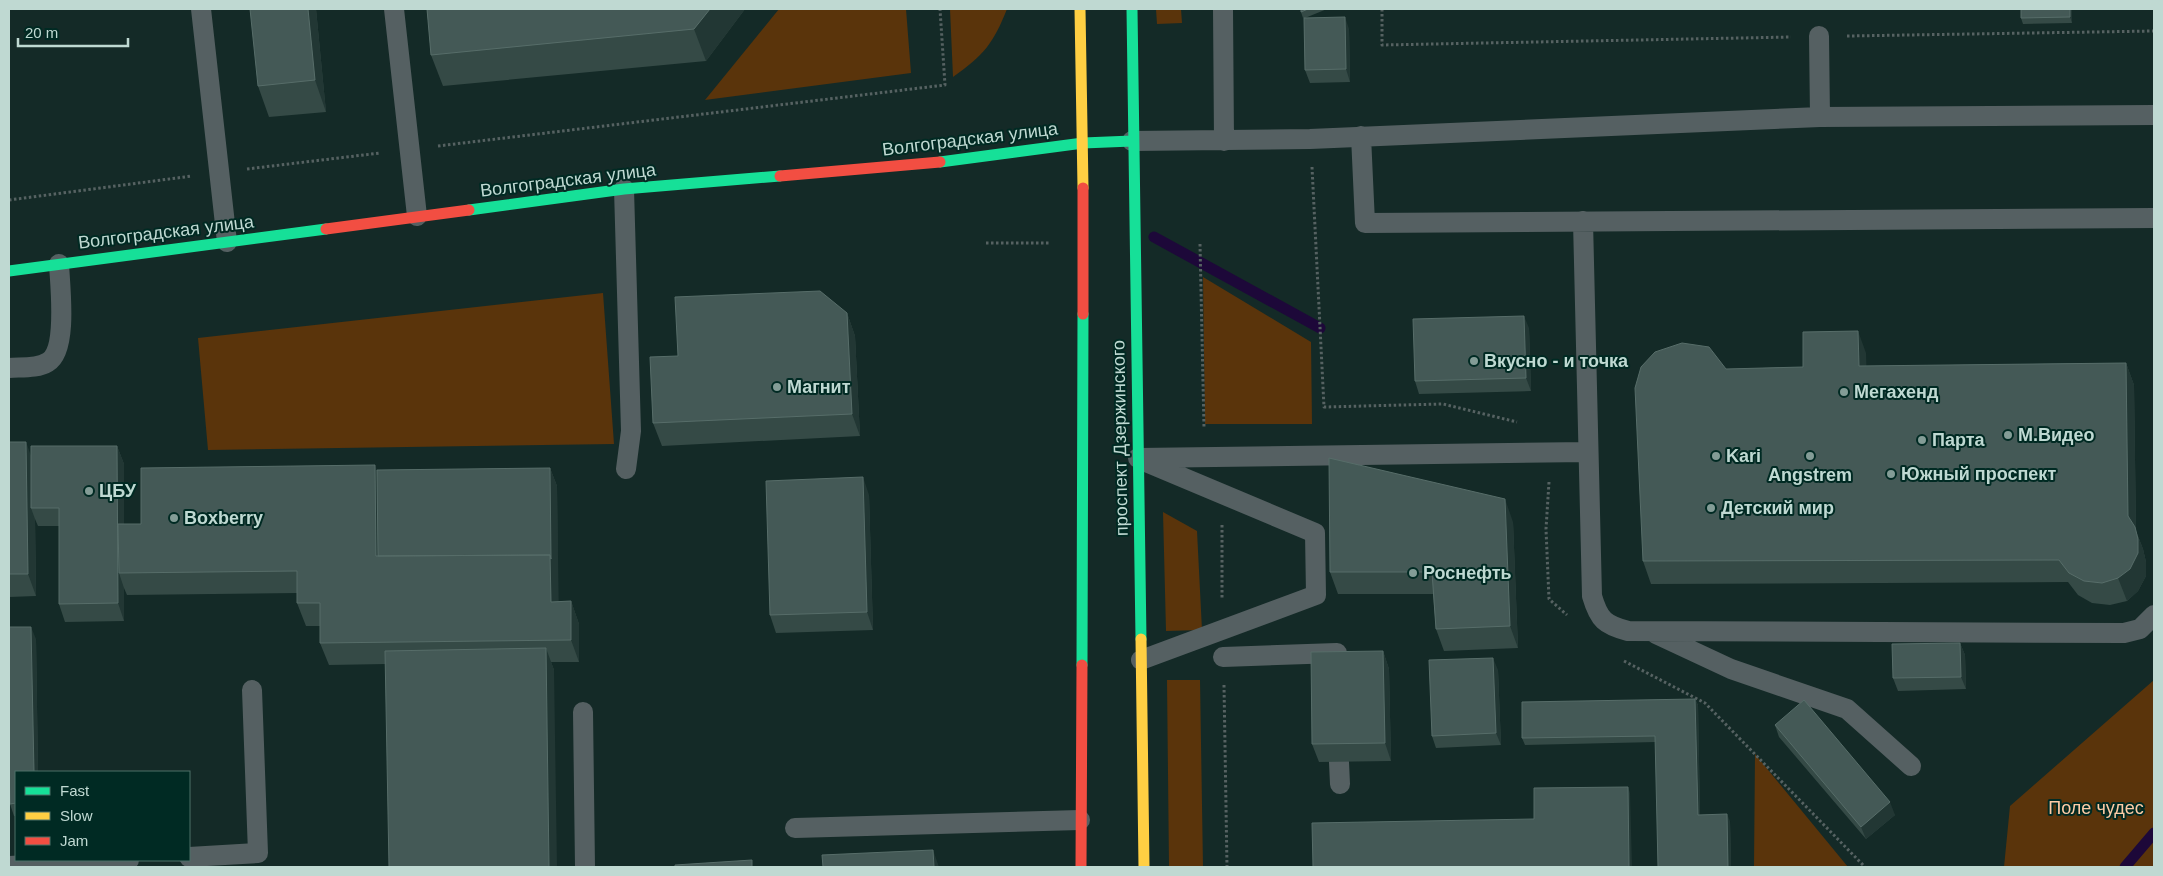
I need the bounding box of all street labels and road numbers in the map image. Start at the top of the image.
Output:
street label: Волгоградская улица [881,118,1060,160]
street label: Волгоградская улица [479,159,658,201]
street label: Волгоградская улица [77,211,256,253]
street label: проспект Дзержинского [1108,340,1132,536]

